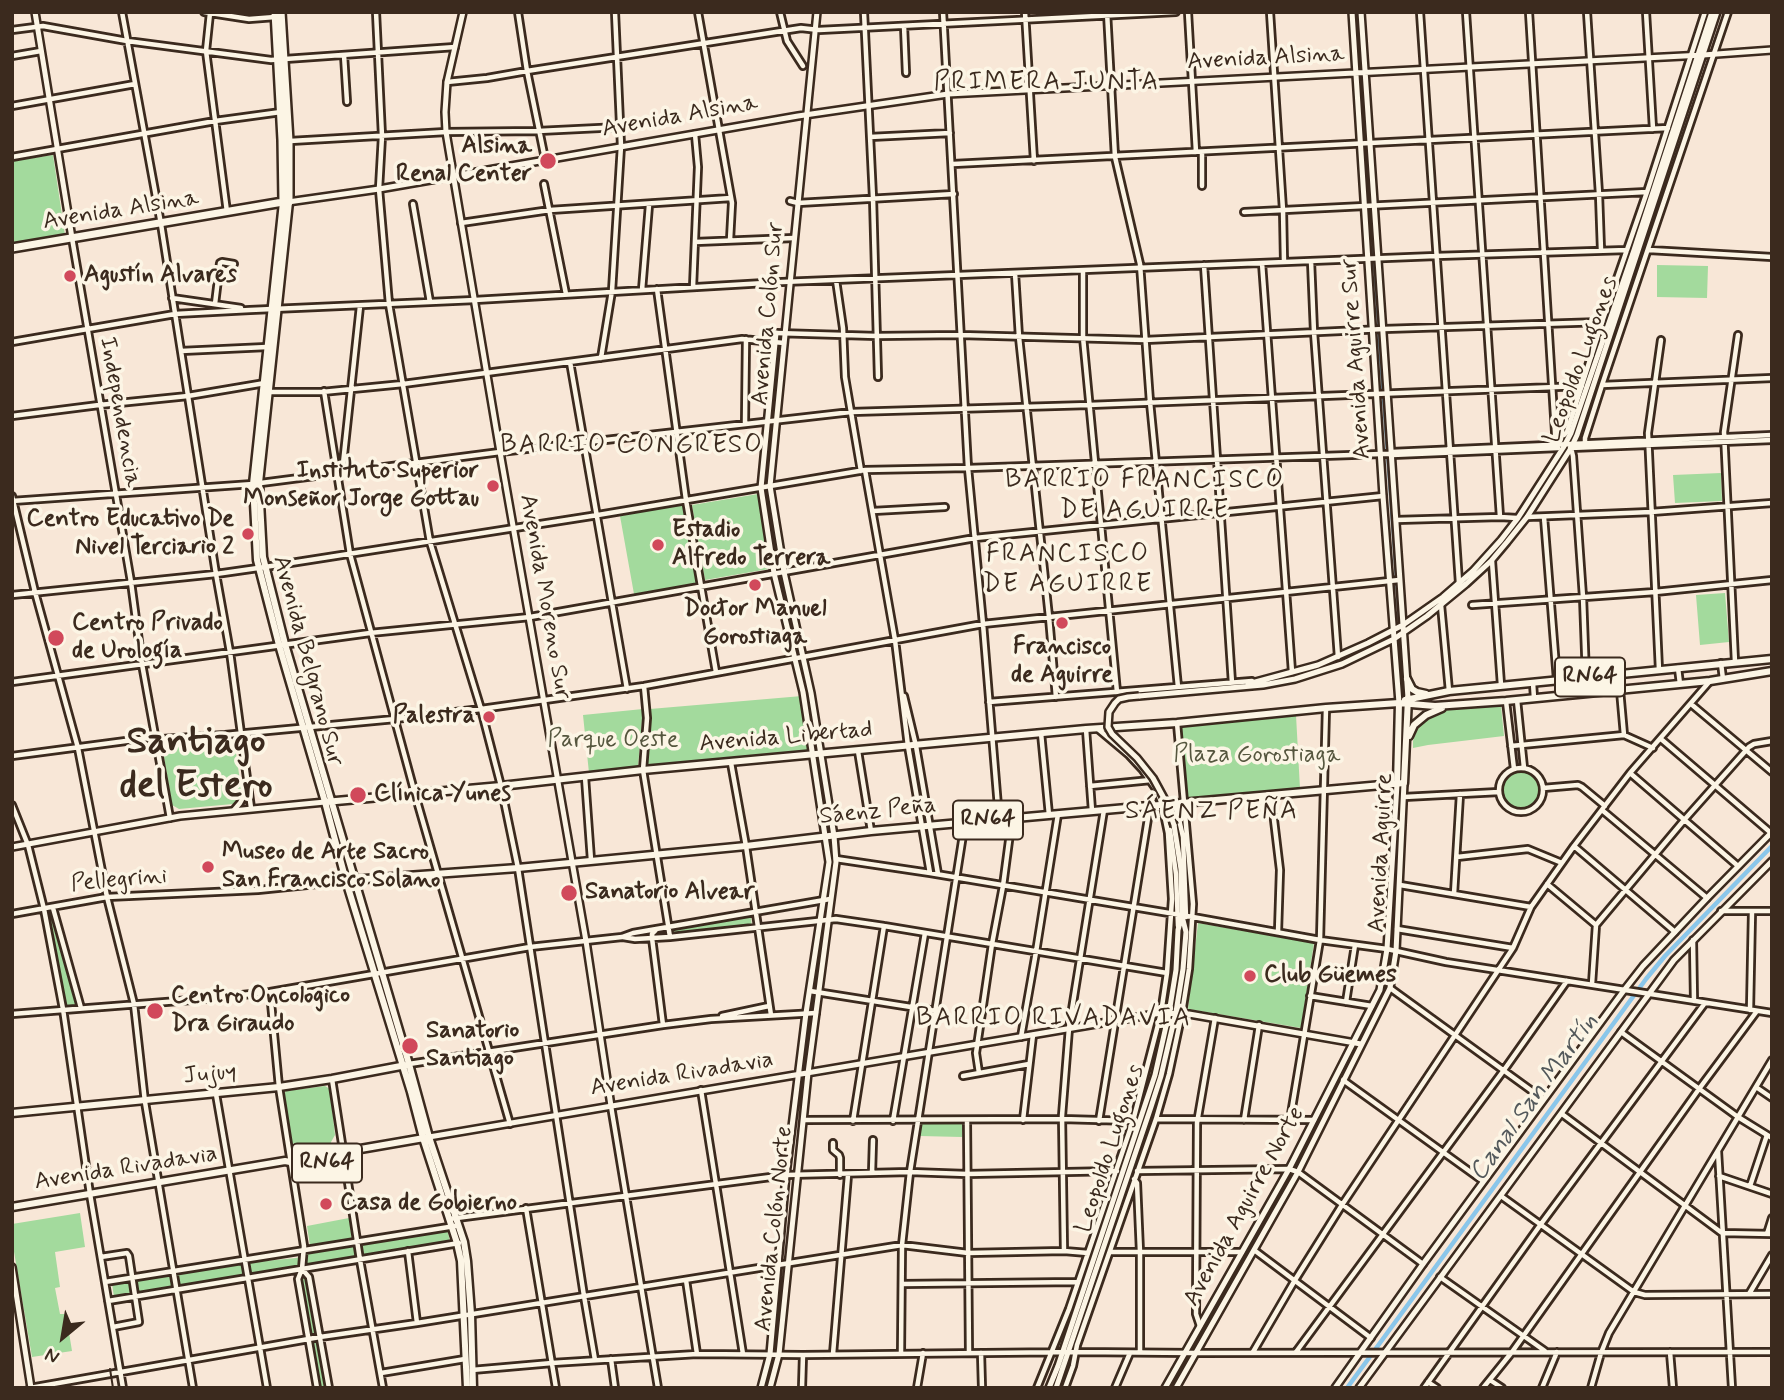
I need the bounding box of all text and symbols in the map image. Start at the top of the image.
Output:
street label: Avenida Alsina [1187,40,1345,78]
district label: PRIMERA JUNTA [934,68,1160,100]
street label: Avenida Alsina [600,89,760,145]
place label: Alsina Renal Center [396,133,532,189]
marker: Alsina Renal Center [538,151,558,171]
street label: Avenida Alsina [41,184,201,238]
street label: Avenida Colón Sur [747,221,791,407]
street label: Avenida Aguirre Sur [1336,258,1378,460]
place label: Agustín Alvares [84,262,237,290]
marker: Agustín Alvares [62,268,78,284]
street label: Leopoldo Lugones [1539,273,1625,447]
street label: Independencia [92,335,146,489]
district label: BARRIO CONGRESO [500,431,764,463]
place label: Instituto Superior Monseñor Jorge Gottau [243,458,479,514]
district label: BARRIO FRANCISCO DE AGUIRRE [1008,466,1282,528]
marker: Instituto Superior Monseñor Jorge Gottau [485,478,501,494]
street label: Avenida Moreno Sur [512,492,576,702]
place label: Centro Educativo De Nivel Terciario 2 [27,506,234,562]
place label: Estadio Alfredo Terrera [672,517,830,573]
marker: Centro Educativo De Nivel Terciario 2 [240,526,256,542]
marker: Estadio Alfredo Terrera [650,537,666,553]
district label: FRANCISCO DE AGUIRRE [986,540,1150,602]
street label: Avenida Belgrano Sur [265,553,349,769]
marker: Doctor Manuel Gorostiaga [747,577,763,593]
place label: Doctor Manuel Gorostiaga [684,596,826,652]
place label: Centro Privado de Urología [72,610,223,666]
marker: Francisco de Aguirre [1054,615,1070,631]
marker: Centro Privado de Urología [46,628,66,648]
place label: Francisco de Aguirre [1011,634,1113,690]
road number: RN64 [1555,657,1625,696]
place label: Palestra [393,703,475,731]
marker: Palestra [481,709,497,725]
street label: Avenida Libertad [698,716,874,760]
district label: Santiago del Estero [119,721,273,810]
park label: Parque Oeste [547,727,679,755]
park label: Plaza Gorostiaga [1174,742,1340,770]
street label: Avenida Aguirre [1363,773,1401,933]
place label: Clínica Yunes [374,781,511,809]
marker: Clínica Yunes [348,785,368,805]
street label: Sáenz Peña [818,792,938,832]
district label: SÁENZ PEÑA [1128,797,1296,829]
road number: RN64 [953,800,1023,840]
place label: Museo de Arte Sacro San Francisco Solano [222,839,440,895]
marker: Museo de Arte Sacro San Francisco Solano [200,859,216,875]
street label: Pellegrini [70,862,168,900]
place label: Sanatorio Alvear [585,879,754,907]
marker: Sanatorio Alvear [559,883,579,903]
place label: Club Güemes [1264,962,1397,990]
marker: Club Güemes [1242,968,1258,984]
place label: Centro Oncologico Dra Giraudo [171,983,350,1039]
marker: Centro Oncologico Dra Giraudo [145,1001,165,1021]
district label: BARRIO RIVADAVIA [917,1004,1191,1036]
water label: Canal San Martín [1464,1008,1606,1188]
place label: Sanatorio Santiago [426,1018,519,1074]
marker: Sanatorio Santiago [400,1036,420,1056]
street label: Avenida Rivadavia [588,1046,776,1104]
street label: Jujuy [182,1058,238,1092]
street label: Leopoldo Lugones [1070,1061,1152,1237]
street label: Avenida Aguirre Norte [1178,1102,1312,1312]
street label: Avenida Colón Norte [750,1125,800,1333]
street label: Avenida Rivadavia [32,1140,220,1198]
road number: RN64 [292,1144,362,1182]
place label: Casa de Gobierno [340,1190,517,1218]
marker: Casa de Gobierno [318,1196,334,1212]
north arrow [28,1302,98,1372]
text: N [41,1342,64,1370]

